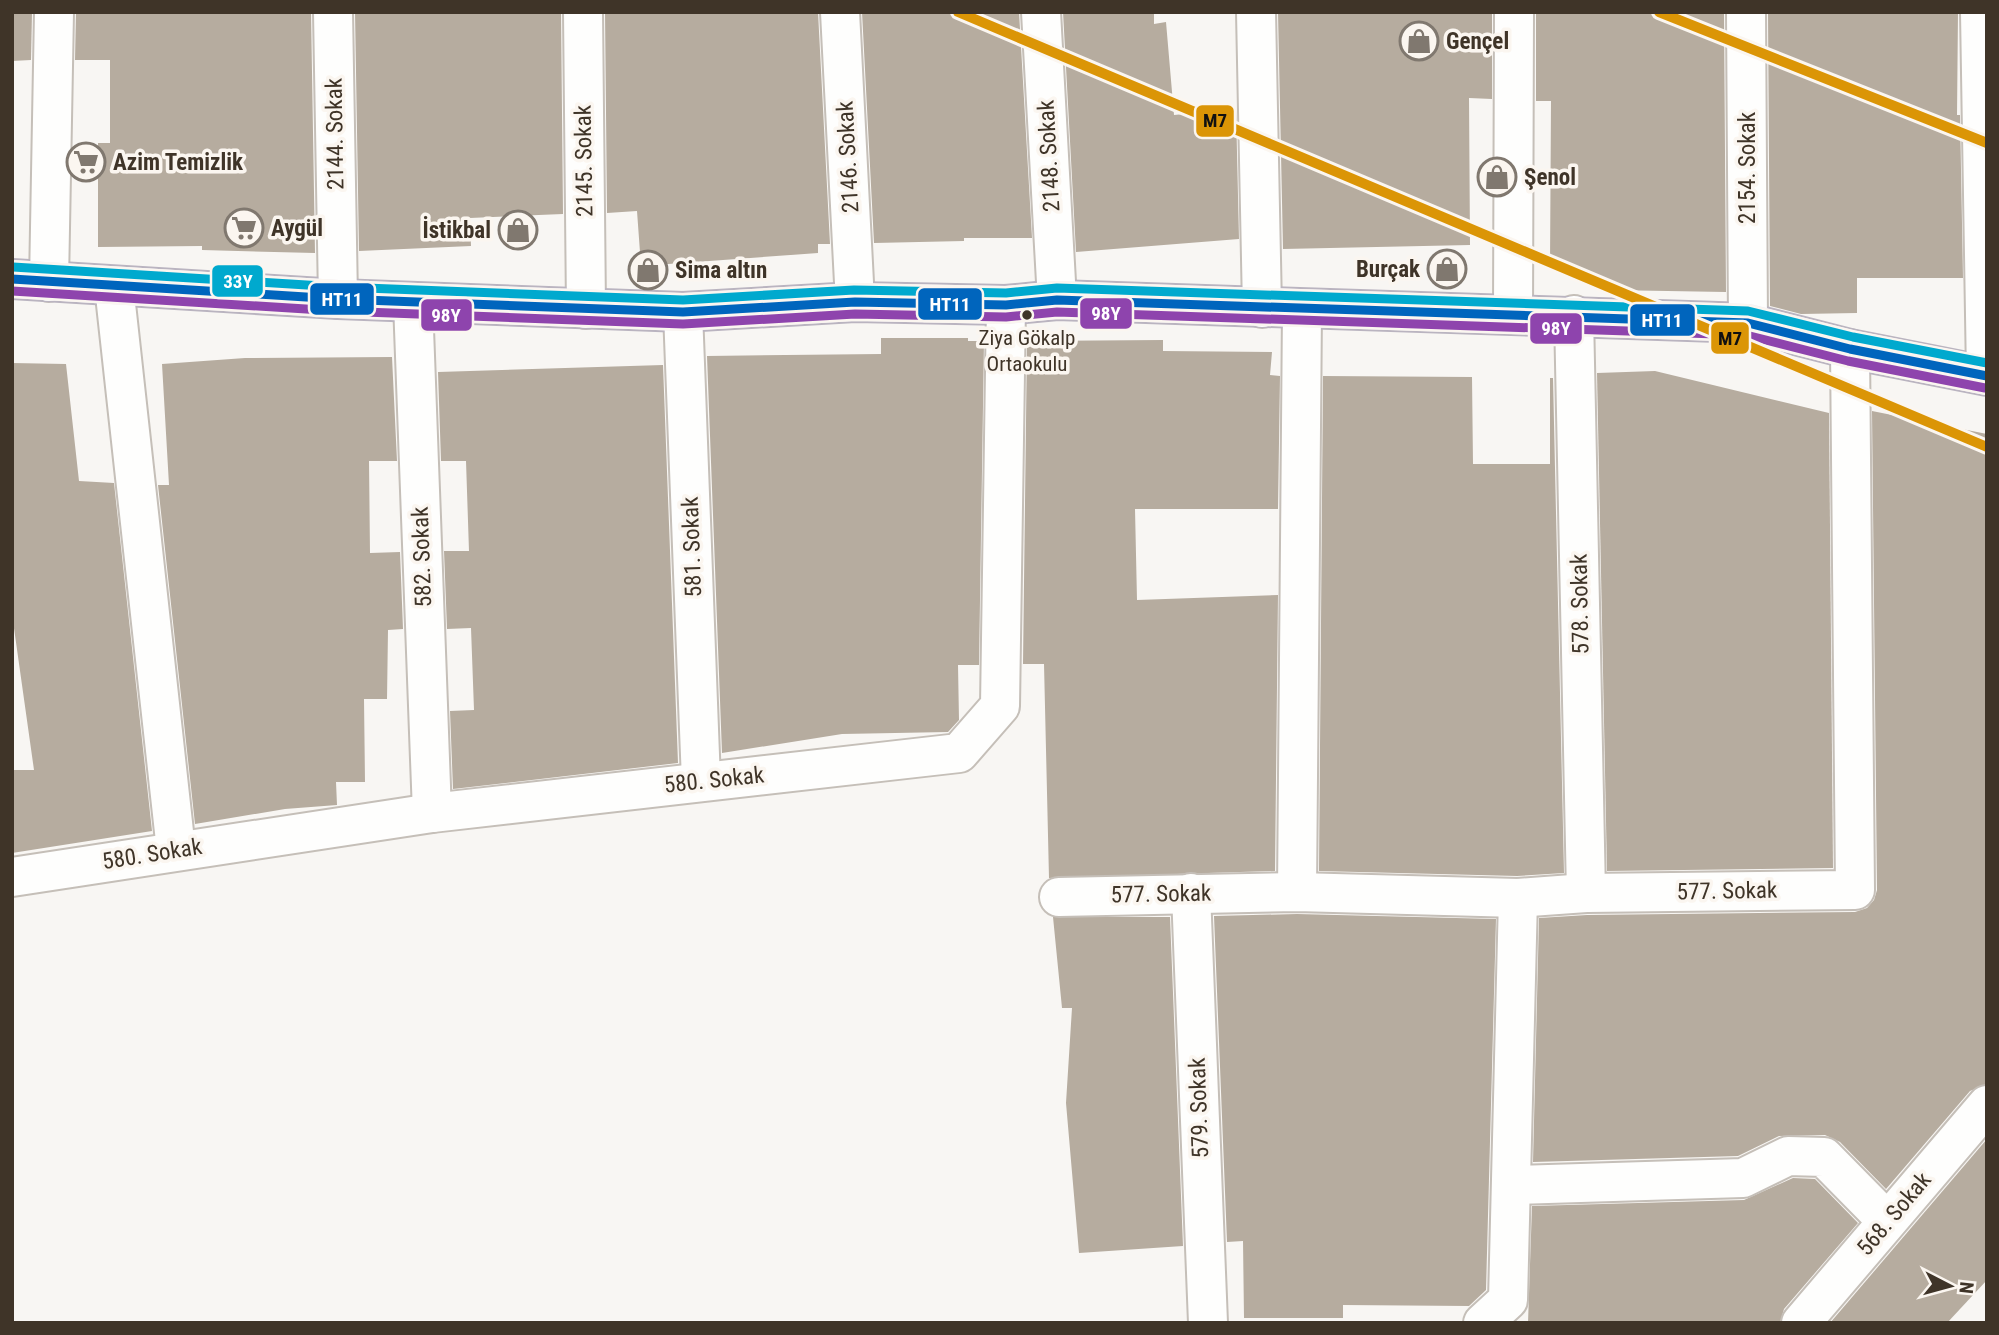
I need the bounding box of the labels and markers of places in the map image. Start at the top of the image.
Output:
shop icon: Gençel [1398,20,1440,62]
place label: Gençel [1446,28,1509,55]
supermarket icon: Azim Temizlik [65,141,107,183]
place label: Azim Temizlik [113,149,244,176]
shop icon: Şenol [1476,156,1518,198]
place label: Şenol [1524,164,1576,191]
supermarket icon: Aygül [223,207,265,249]
shop icon: İstikbal [497,209,539,251]
place label: Aygül [271,215,323,242]
place label: İstikbal [422,216,491,244]
shop icon: Burçak [1426,248,1468,290]
shop icon: Sima altın [627,249,669,291]
place label: Burçak [1356,256,1421,283]
place label: Sima altın [675,257,767,284]
marker: Ziya Gökalp Ortaokulu [1020,308,1034,322]
place label: Ziya Gökalp Ortaokulu [979,326,1075,376]

